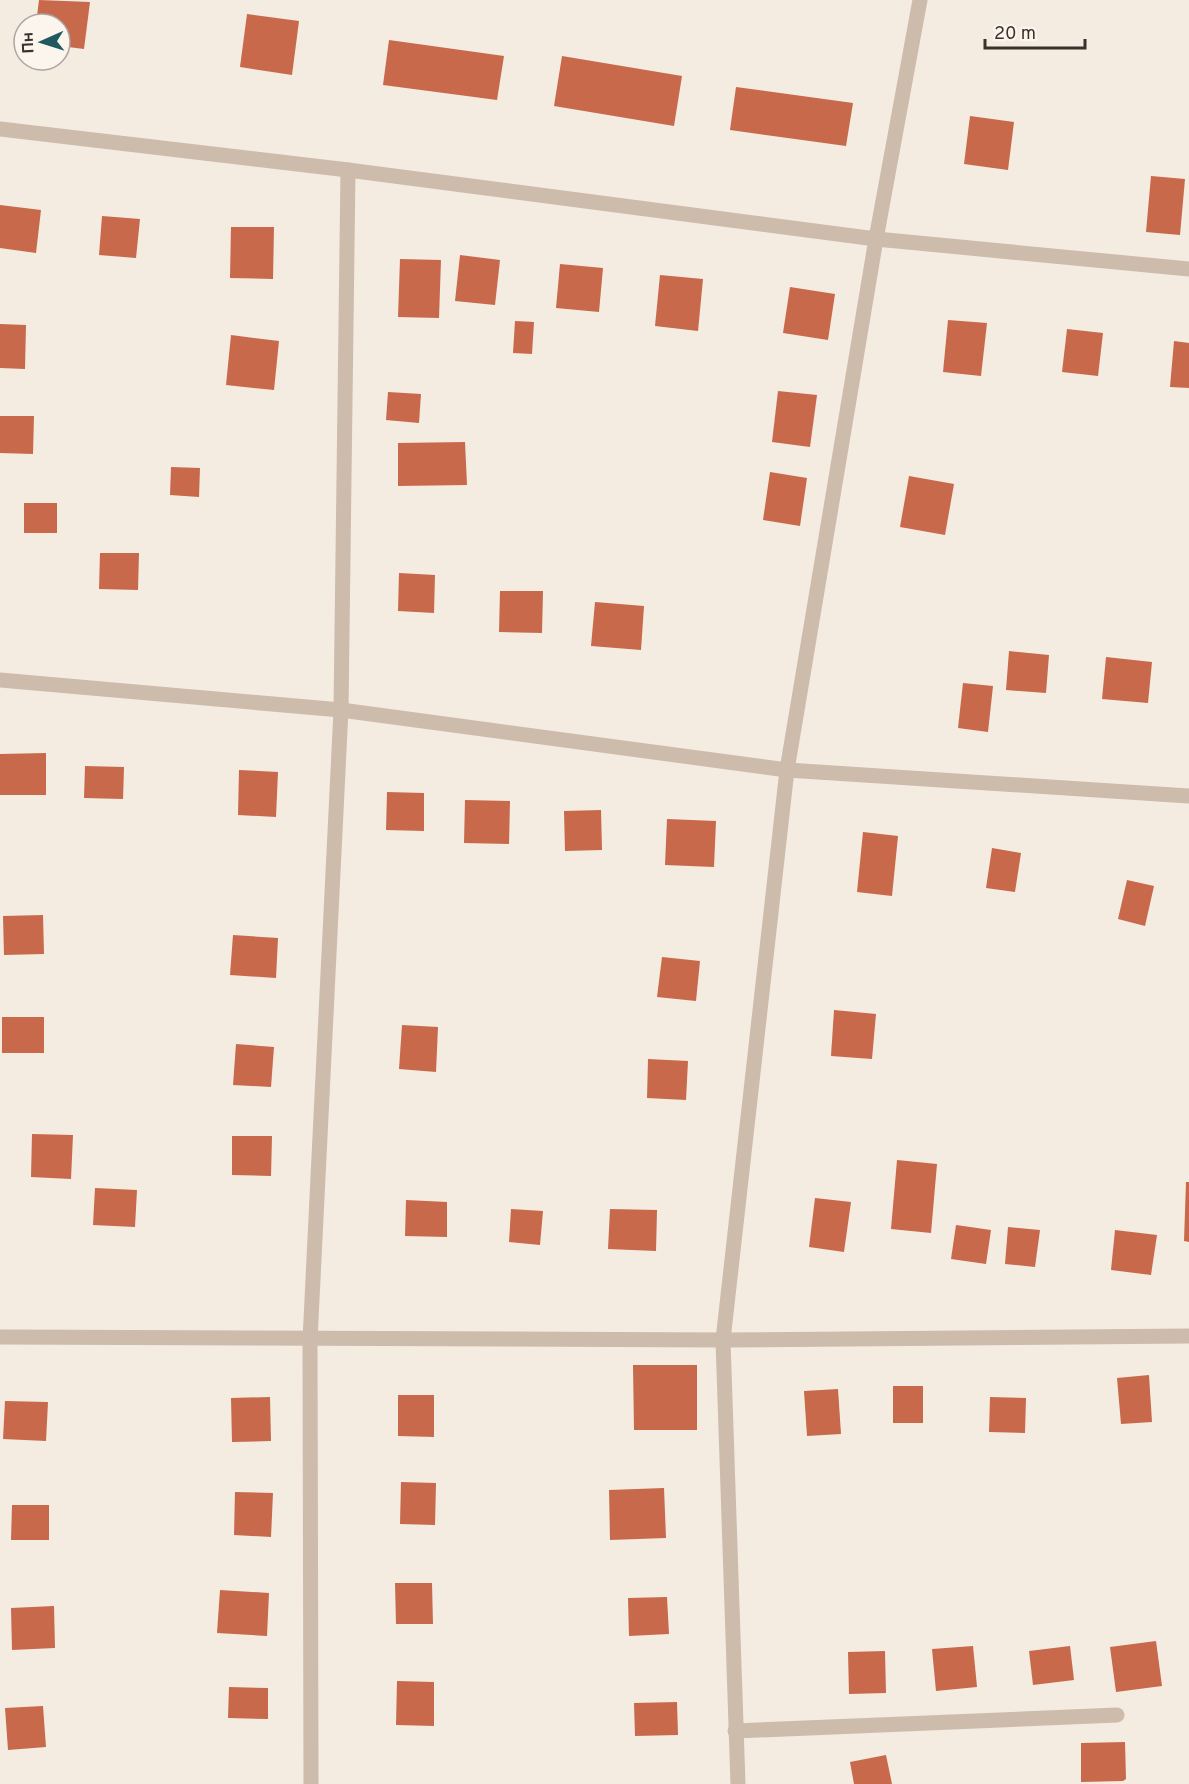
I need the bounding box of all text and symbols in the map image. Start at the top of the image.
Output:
north arrow [12,12,72,72]
scale bar [985,12,1086,50]
text: 20 m [994,23,1036,46]
text: Пн [18,31,40,54]

